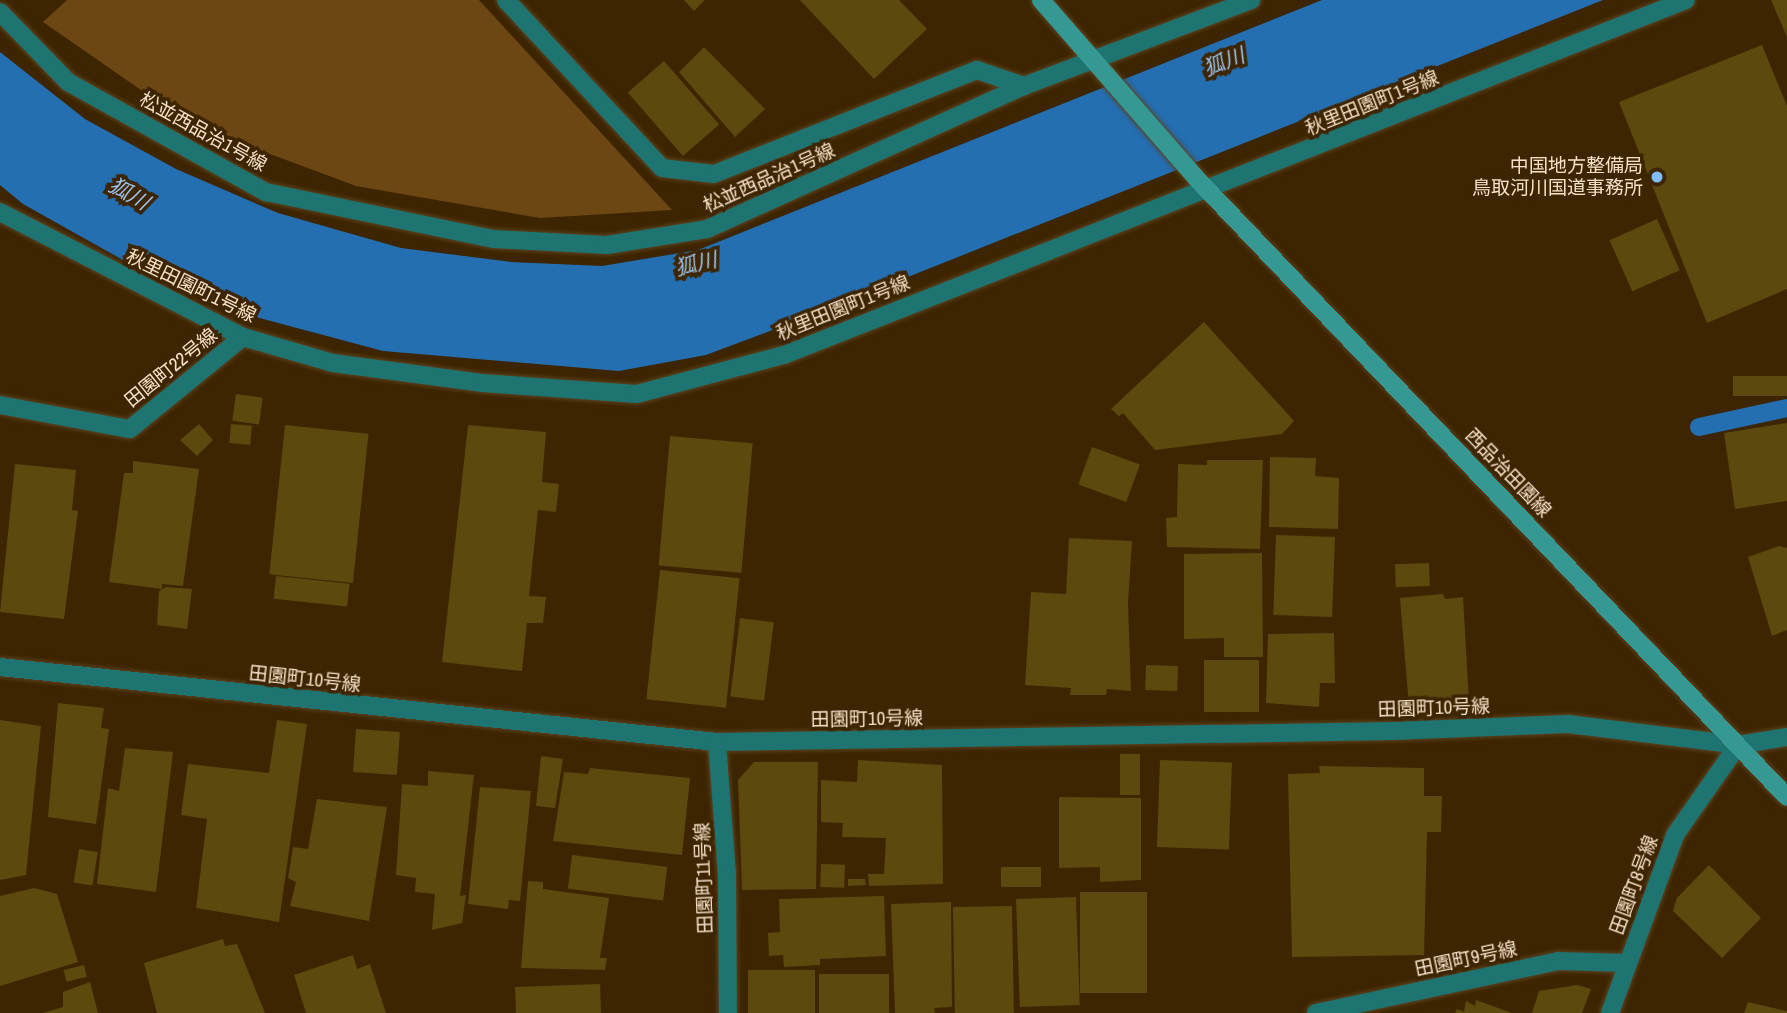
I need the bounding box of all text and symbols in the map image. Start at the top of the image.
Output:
water label: 狐川 [1200,43,1248,81]
street label: 秋里田園町1号線 [1302,66,1442,140]
street label: 松並西品治1号線 [136,88,270,176]
street label: 松並西品治1号線 [700,139,838,217]
place label: 中国地方整備局 鳥取河川国道事務所 [1472,155,1643,199]
marker: 中国地方整備局 鳥取河川国道事務所 [1649,169,1665,185]
water label: 狐川 [105,173,153,215]
street label: 秋里田園町1号線 [122,245,260,327]
water label: 狐川 [673,247,719,281]
street label: 秋里田園町1号線 [773,271,913,345]
street label: 田園町22号線 [120,324,222,412]
street label: 西品治田園線 [1460,424,1556,522]
street label: 田園町10号線 [248,662,362,696]
street label: 田園町10号線 [1377,695,1491,721]
street label: 田園町10号線 [811,707,923,731]
street label: 田園町11号線 [691,822,717,934]
street label: 田園町8号線 [1606,832,1662,938]
street label: 田園町9号線 [1413,937,1519,981]

